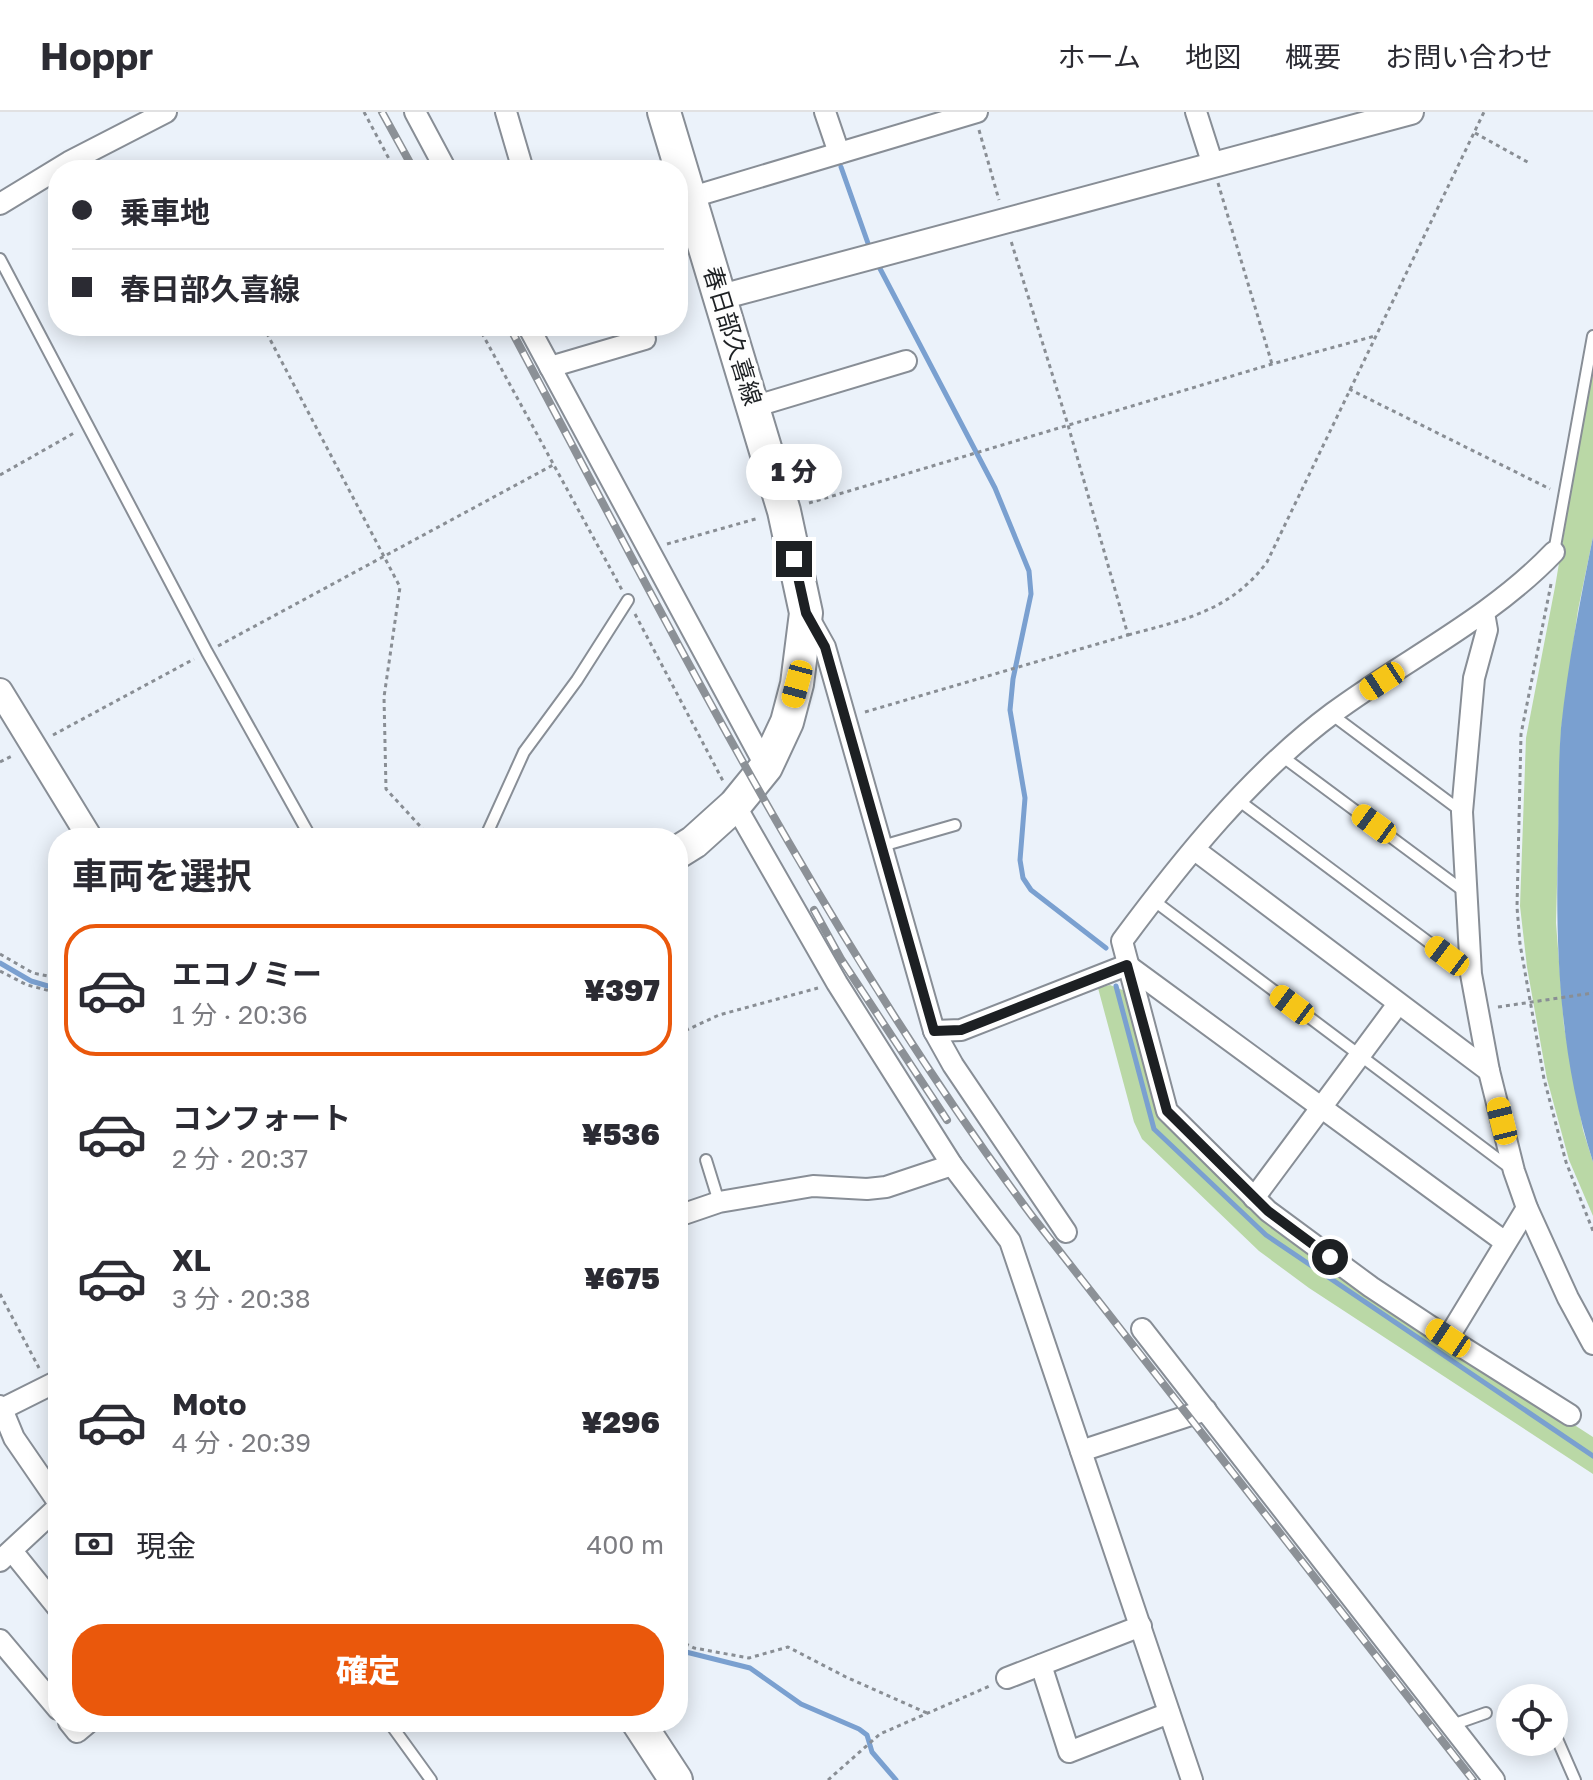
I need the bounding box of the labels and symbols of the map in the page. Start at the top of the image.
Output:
street label: 春日部久喜線 [699,262,768,409]
callout: 1 分 [746,443,842,499]
route end [776,541,812,577]
car [779,658,815,710]
car [1355,658,1409,704]
car [1348,800,1400,848]
car [1421,932,1473,980]
car [1266,981,1318,1029]
car [1485,1095,1519,1147]
route start [1312,1239,1348,1275]
car [1421,1315,1475,1361]

